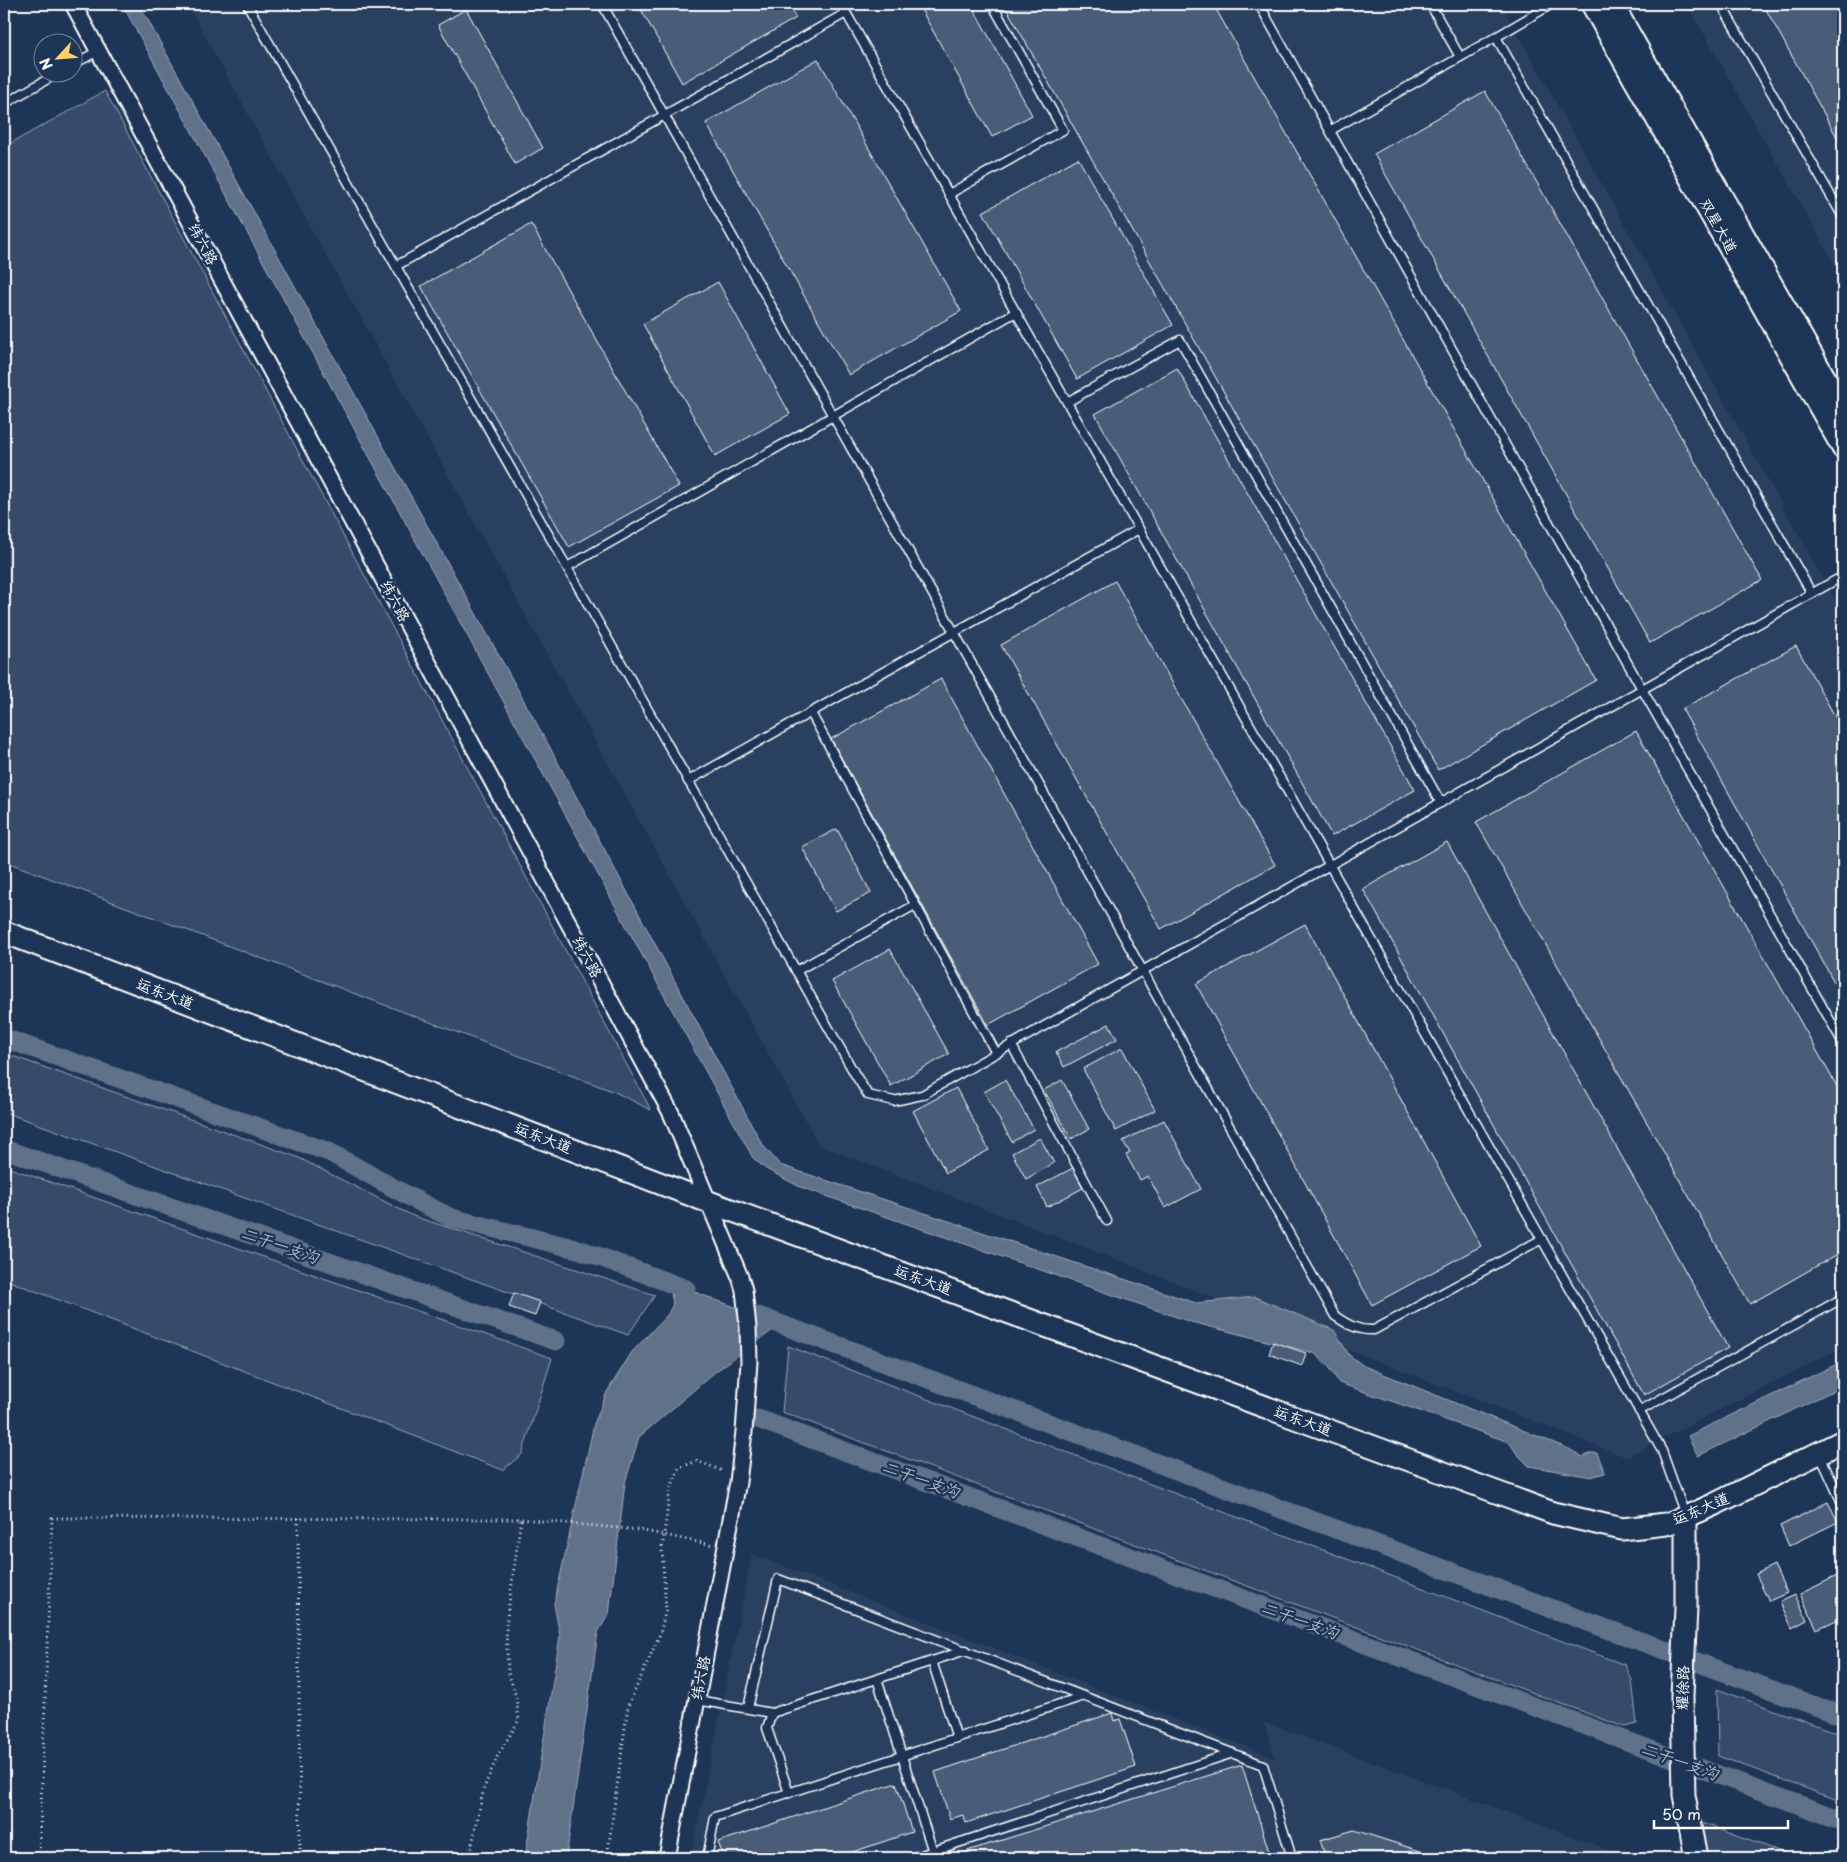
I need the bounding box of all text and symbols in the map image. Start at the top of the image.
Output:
north arrow [32,32,82,82]
text: N [34,54,58,74]
street label: 双星大道 [1695,193,1744,257]
street label: 纬六路 [184,218,225,269]
street label: 纬六路 [376,575,417,626]
street label: 纬六路 [568,931,609,982]
street label: 运东大道 [133,971,198,1014]
street label: 运东大道 [511,1115,576,1158]
water label: 二干一支沟 [239,1220,324,1269]
street label: 运东大道 [891,1258,956,1300]
street label: 运东大道 [1271,1399,1336,1441]
water label: 二干一支沟 [880,1453,965,1504]
street label: 运东大道 [1668,1485,1733,1530]
water label: 二干一支沟 [1259,1594,1344,1645]
street label: 纬六路 [684,1653,715,1702]
street label: 耀徐路 [1670,1665,1693,1711]
water label: 二干一支沟 [1639,1735,1724,1786]
scale bar [1654,1797,1788,1829]
text: 50 m [1662,1802,1701,1825]

